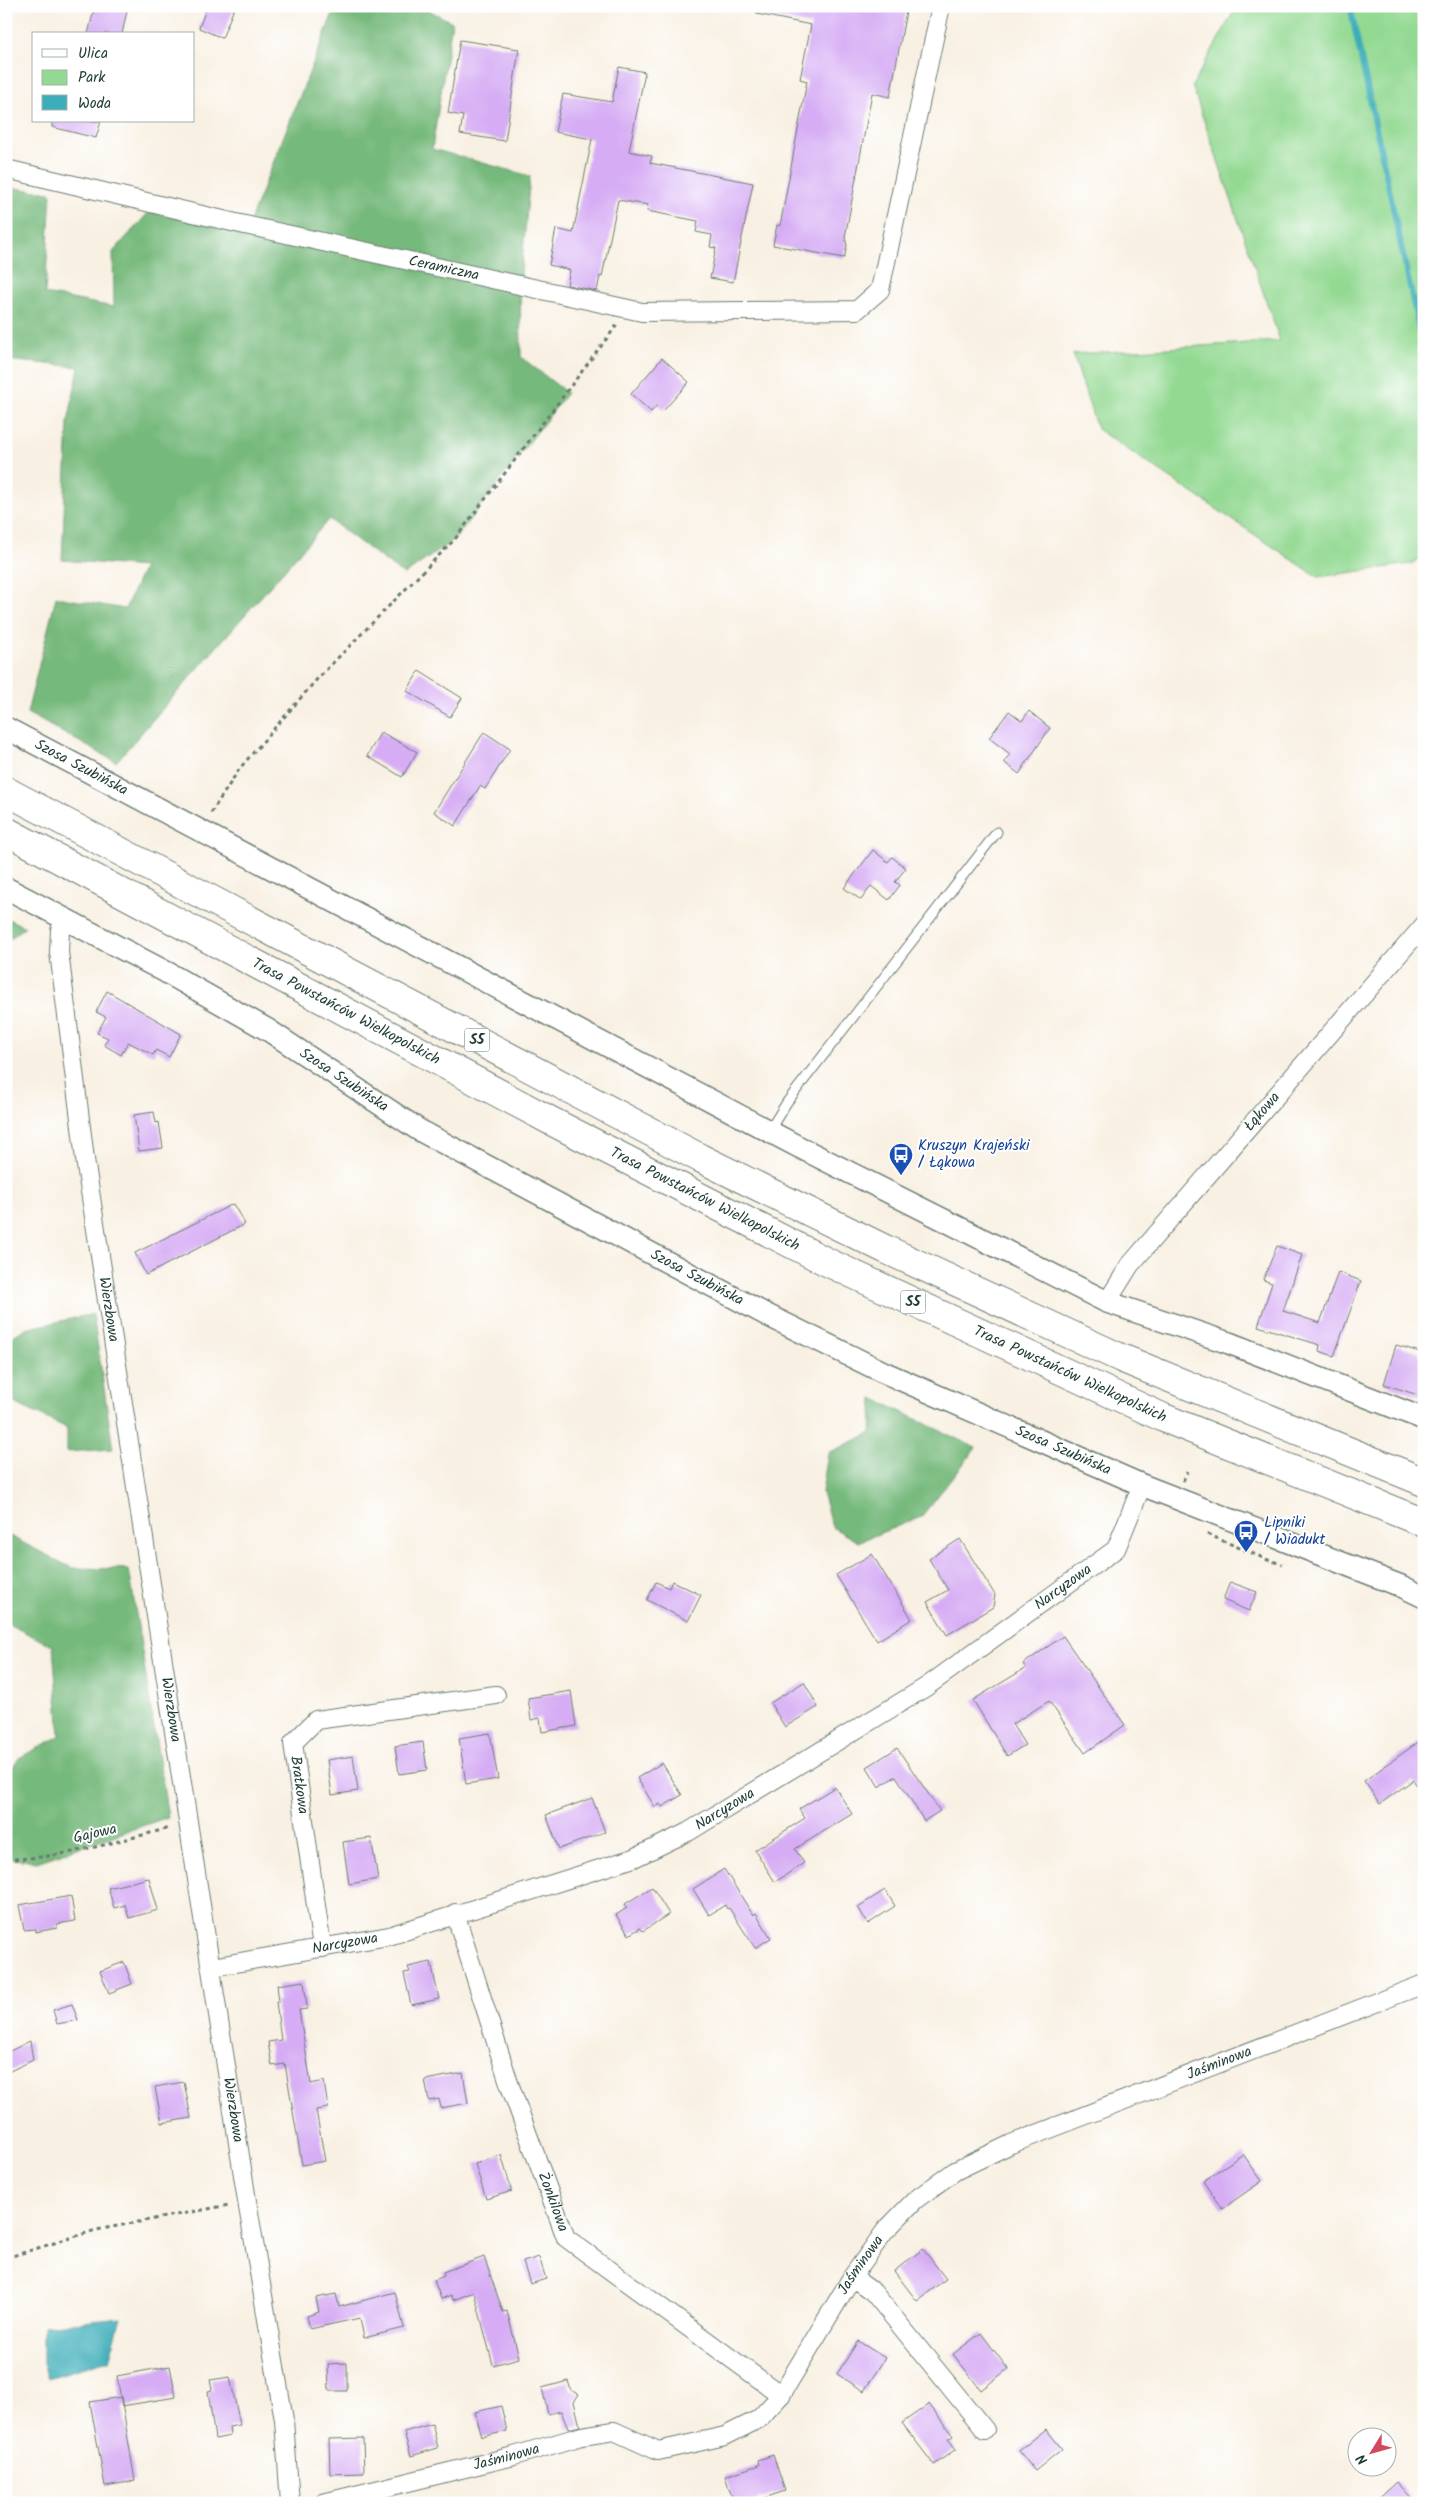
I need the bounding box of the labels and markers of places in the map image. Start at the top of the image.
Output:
place label: Kruszyn Krajeński / Łąkowa [918,1134,1031,1175]
bus stop icon: Kruszyn Krajeński / Łąkowa [888,1142,914,1176]
place label: Lipniki / Wiadukt [1264,1511,1325,1552]
bus stop icon: Lipniki / Wiadukt [1233,1519,1259,1553]

